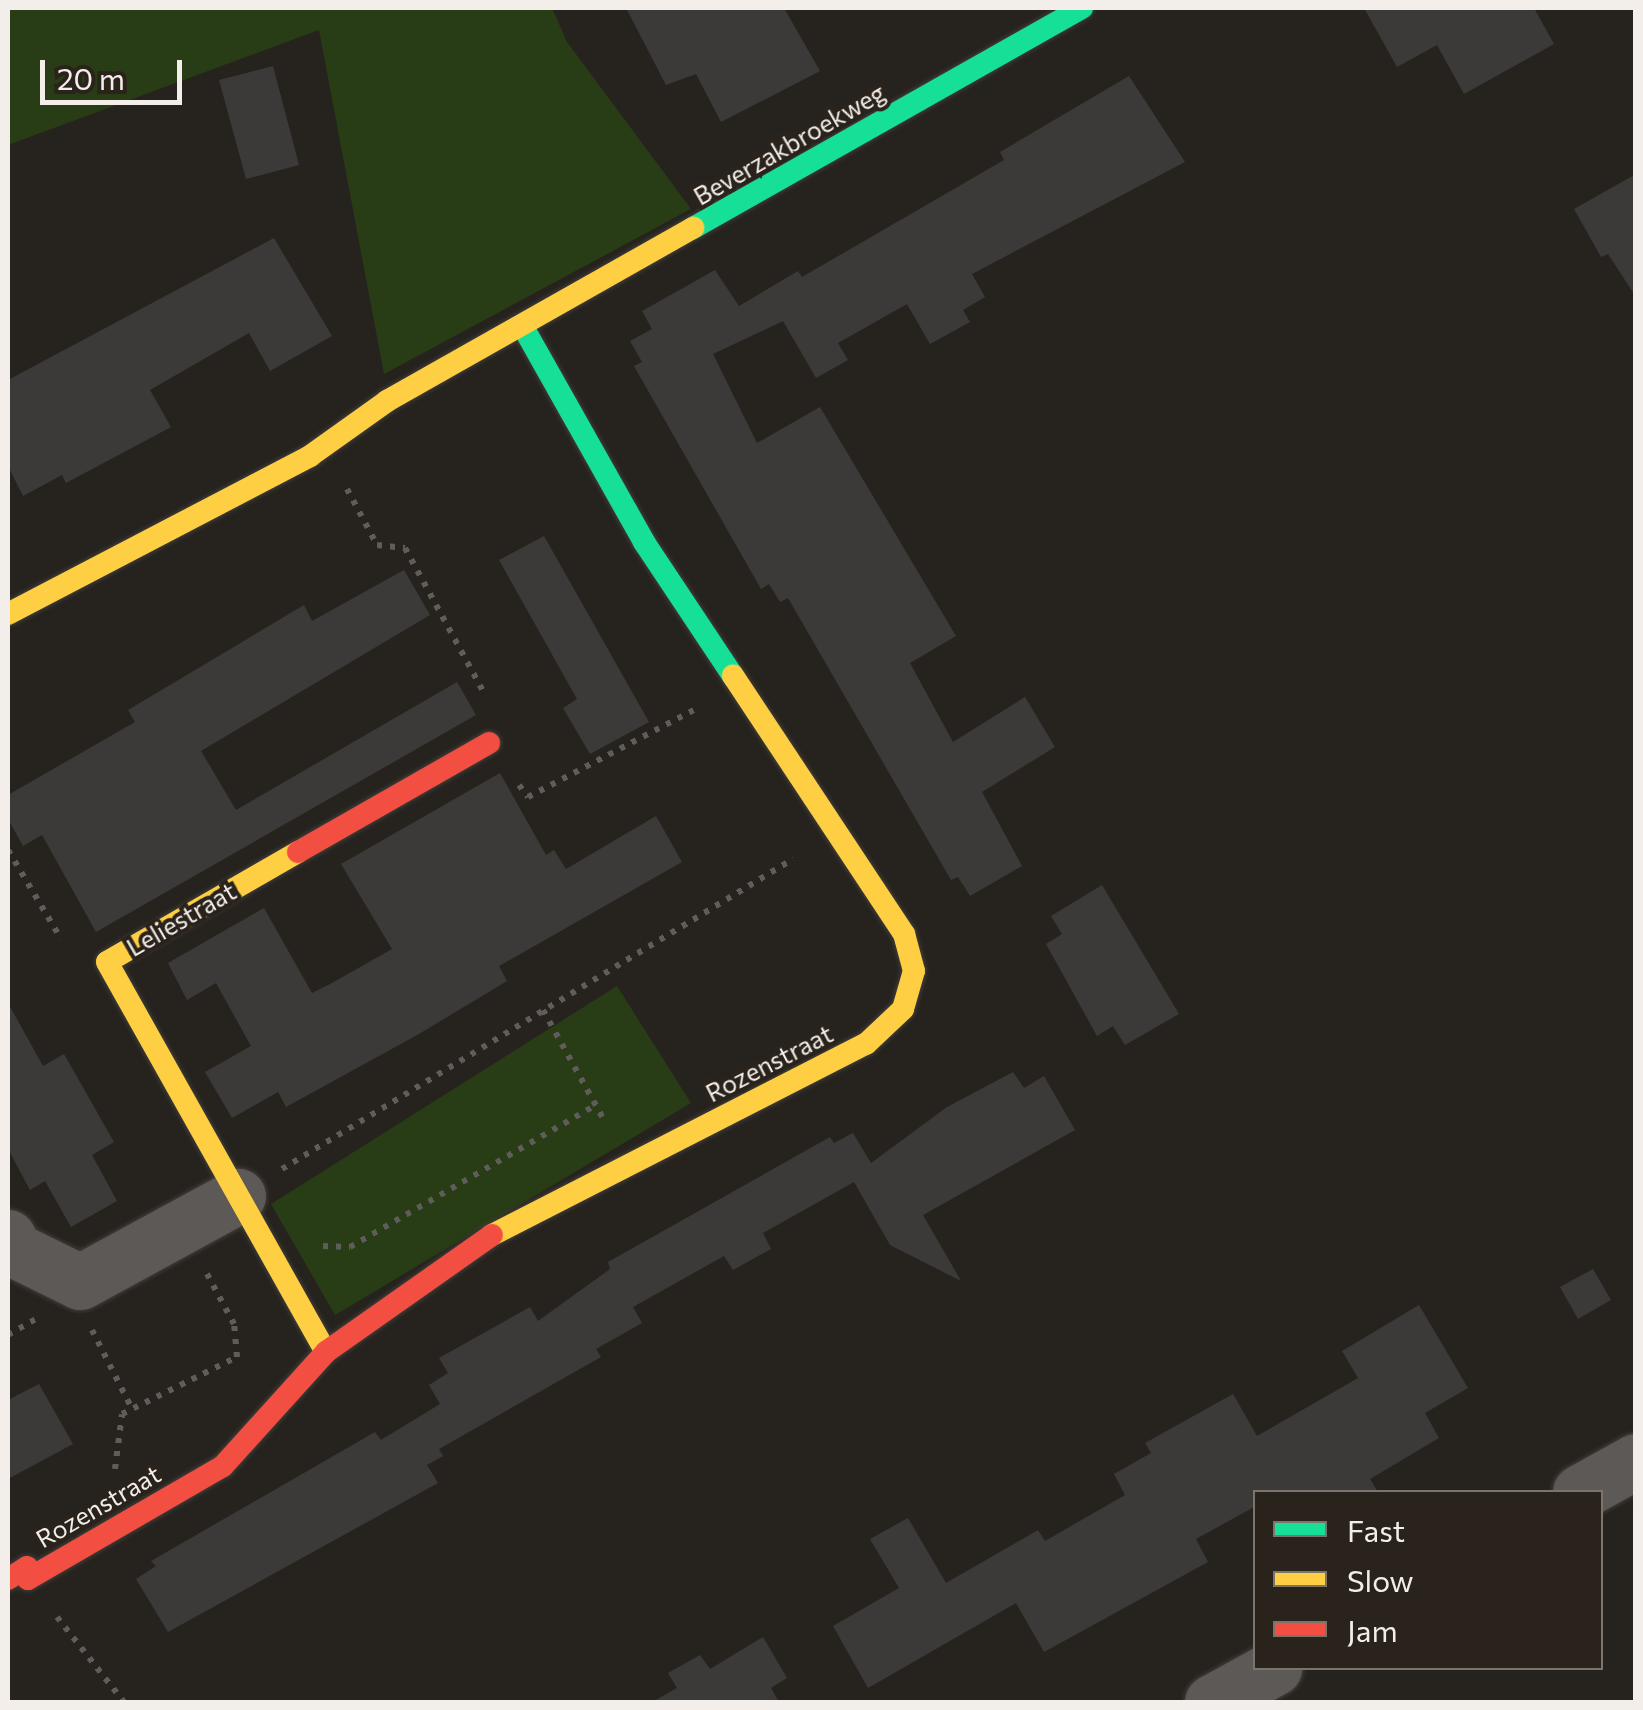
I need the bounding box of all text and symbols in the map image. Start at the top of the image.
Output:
scale bar [45,40,188,102]
text: 20 m [57,59,125,96]
street label: Beverzakbroekweg [688,77,890,211]
street label: Leliestraat [121,876,241,962]
street label: Rozenstraat [701,1018,837,1108]
street label: Rozenstraat [31,1458,165,1554]
legend [1253,1490,1603,1670]
text: Fast [1347,1511,1405,1548]
text: Slow [1347,1561,1414,1598]
text: Jam [1347,1611,1398,1648]

